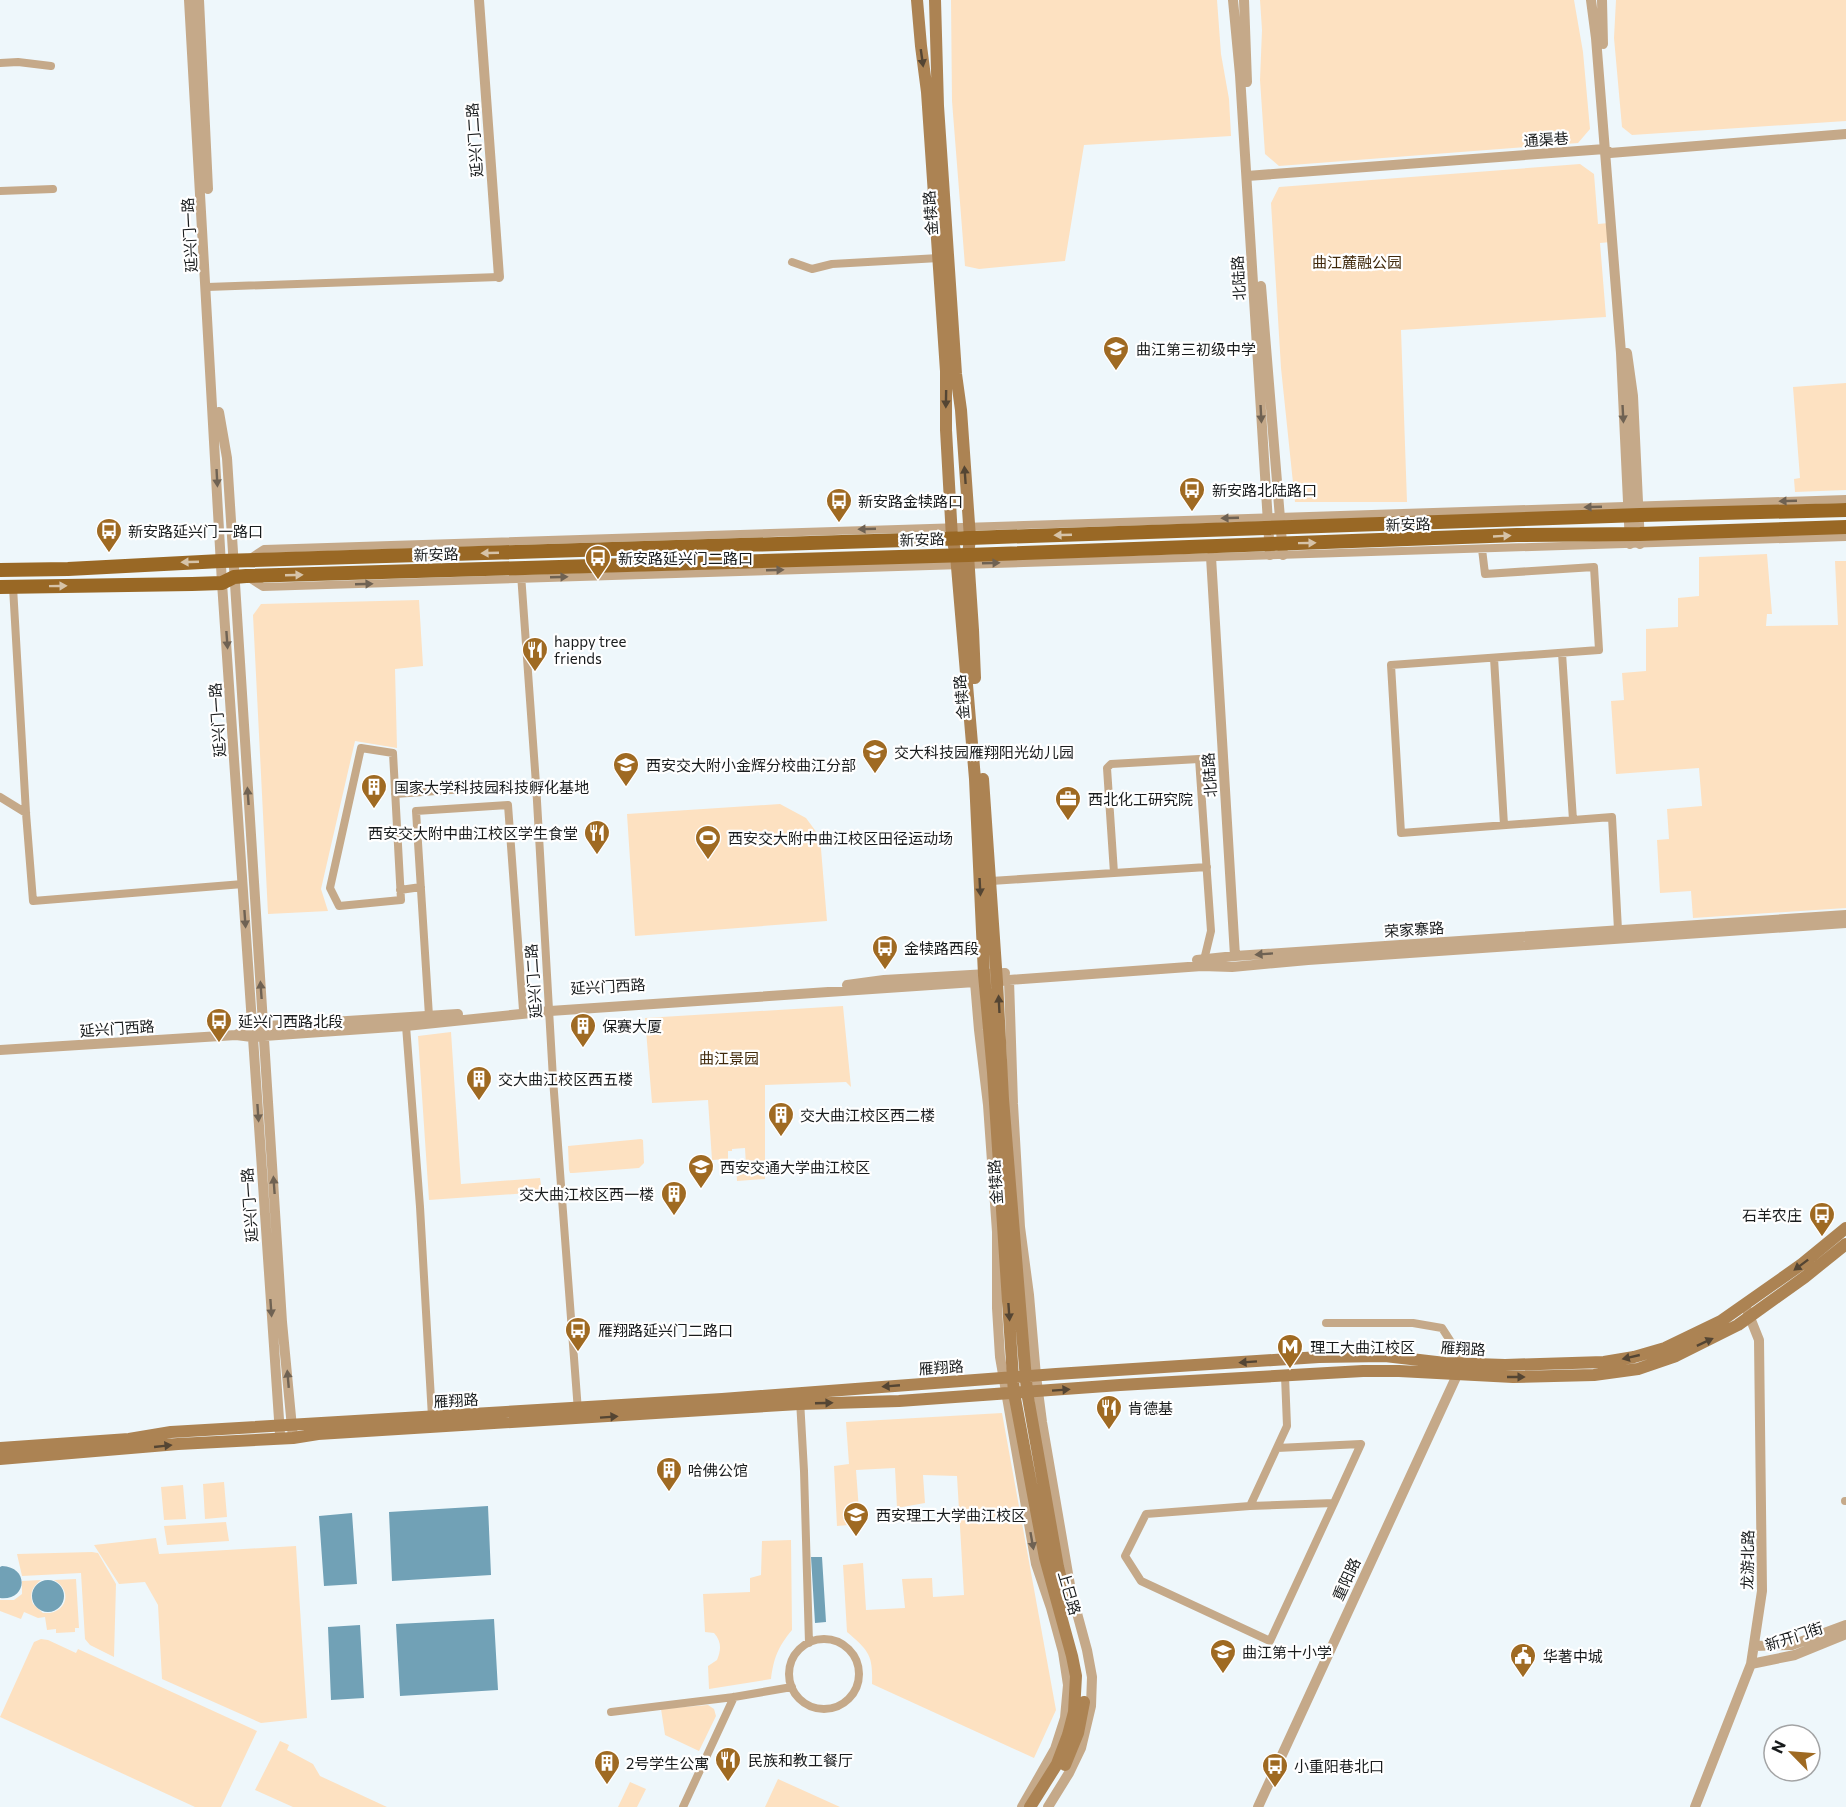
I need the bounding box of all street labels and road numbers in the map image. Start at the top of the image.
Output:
street label: 延兴门二路 [462,102,486,178]
street label: 通渠巷 [1523,128,1569,150]
street label: 金犊路 [919,190,941,236]
street label: 延兴门一路 [178,197,200,273]
street label: 北陆路 [1228,255,1248,301]
street label: 新安路 [1385,514,1431,534]
street label: 新安路 [899,529,945,549]
street label: 新安路 [413,544,459,564]
street label: 金犊路 [950,674,972,720]
street label: 延兴门一路 [205,682,229,758]
street label: 北陆路 [1198,752,1220,798]
street label: 荣家寨路 [1383,918,1445,940]
street label: 延兴门二路 [521,943,545,1019]
street label: 延兴门西路 [570,975,646,997]
street label: 延兴门西路 [79,1016,155,1040]
street label: 金犊路 [984,1159,1006,1205]
street label: 延兴门一路 [237,1167,261,1243]
street label: 雁翔路 [1440,1338,1486,1358]
street label: 雁翔路 [918,1356,964,1378]
street label: 雁翔路 [433,1390,479,1410]
street label: 龙游北路 [1737,1530,1757,1590]
street label: 重阳路 [1328,1555,1364,1603]
street label: 上巳路 [1055,1569,1085,1617]
street label: 新开门街 [1763,1618,1825,1654]

